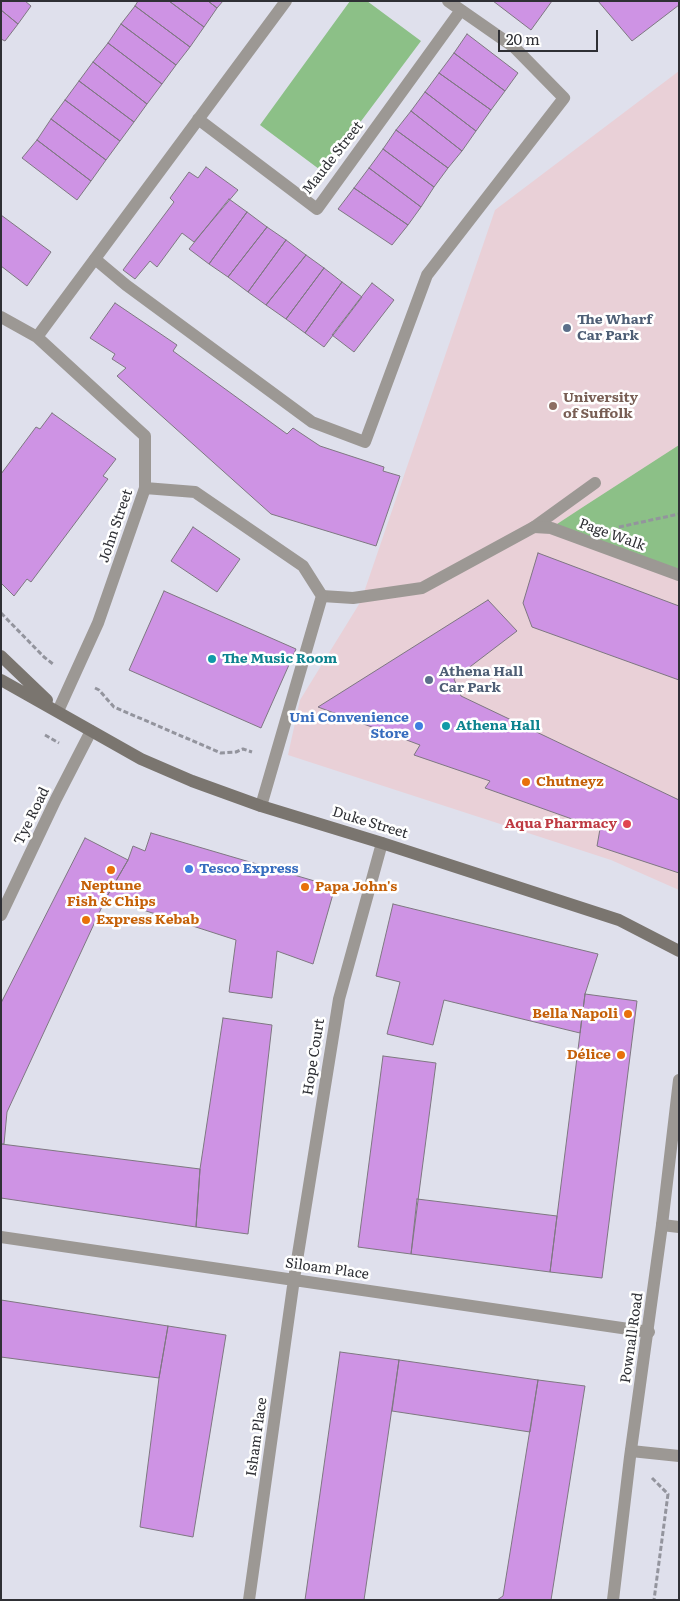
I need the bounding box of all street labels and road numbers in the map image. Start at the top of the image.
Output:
street label: Maude Street [299,118,367,198]
street label: John Street [96,487,136,565]
street label: Page Walk [577,515,647,555]
street label: Tye Road [11,784,53,848]
street label: Duke Street [330,804,410,842]
street label: Hope Court [300,1017,328,1097]
street label: Siloam Place [284,1255,370,1283]
street label: Pownall Road [617,1292,647,1384]
street label: Isham Place [243,1396,271,1478]

